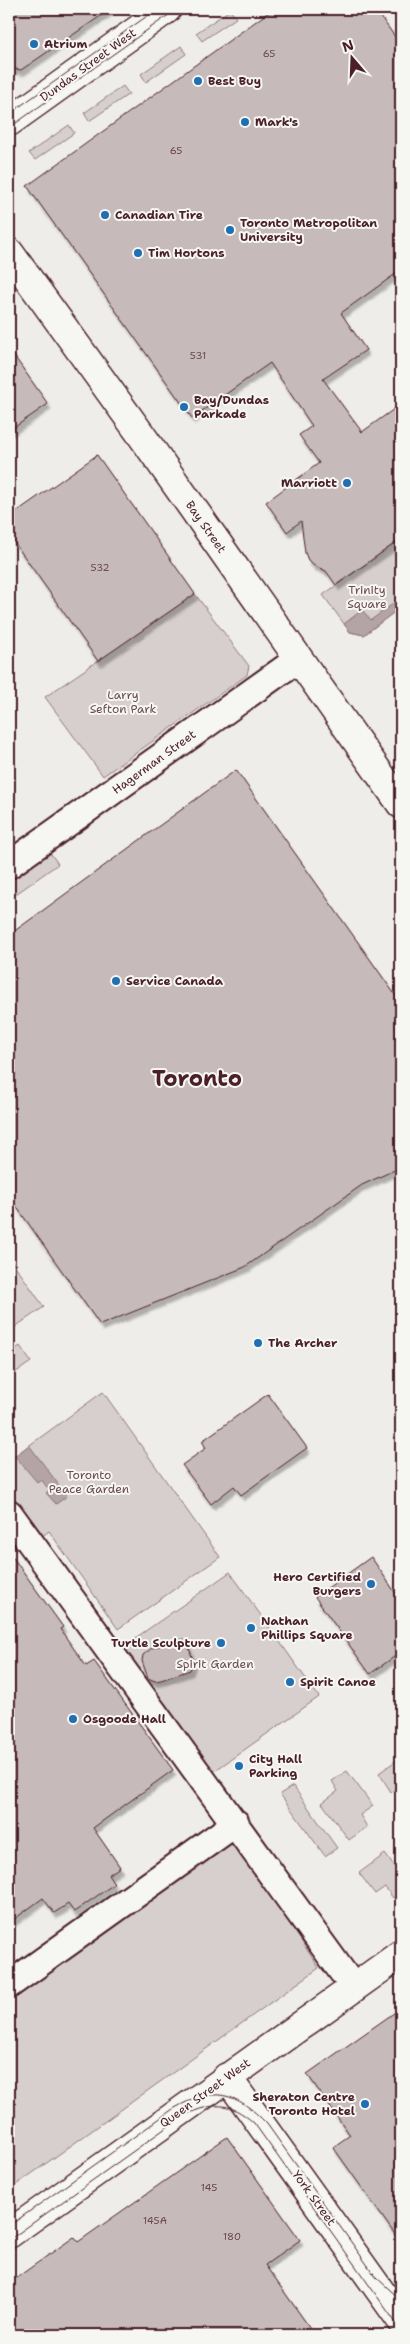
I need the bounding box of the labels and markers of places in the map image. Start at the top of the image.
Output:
place label: Atrium [44,36,88,52]
marker: Atrium [28,38,40,50]
place label: Best Buy [208,73,261,89]
marker: Best Buy [192,75,204,87]
place label: Mark's [255,114,298,130]
marker: Mark's [239,116,251,128]
place label: Canadian Tire [115,207,203,223]
marker: Canadian Tire [99,209,111,221]
place label: Toronto Metropolitan University [240,215,377,245]
marker: Toronto Metropolitan University [224,224,236,236]
place label: Tim Hortons [148,245,225,261]
marker: Tim Hortons [132,247,144,259]
place label: Bay/Dundas Parkade [194,392,269,422]
marker: Bay/Dundas Parkade [178,401,190,413]
place label: Marriott [281,475,337,491]
marker: Marriott [341,477,353,489]
place label: Service Canada [126,973,224,989]
marker: Service Canada [110,975,122,987]
place label: The Archer [268,1335,338,1351]
marker: The Archer [252,1337,264,1349]
place label: Hero Certified Burgers [273,1569,361,1599]
marker: Hero Certified Burgers [365,1578,377,1590]
place label: Nathan Phillips Square [261,1613,353,1643]
marker: Nathan Phillips Square [245,1622,257,1634]
place label: Turtle Sculpture [111,1635,211,1651]
marker: Turtle Sculpture [215,1637,227,1649]
place label: Spirit Canoe [300,1674,376,1690]
marker: Spirit Canoe [284,1676,296,1688]
place label: Osgoode Hall [83,1711,166,1727]
marker: Osgoode Hall [67,1713,79,1725]
place label: City Hall Parking [249,1751,302,1781]
marker: City Hall Parking [233,1760,245,1772]
place label: Sheraton Centre Toronto Hotel [252,2089,355,2119]
marker: Sheraton Centre Toronto Hotel [359,2098,371,2110]

